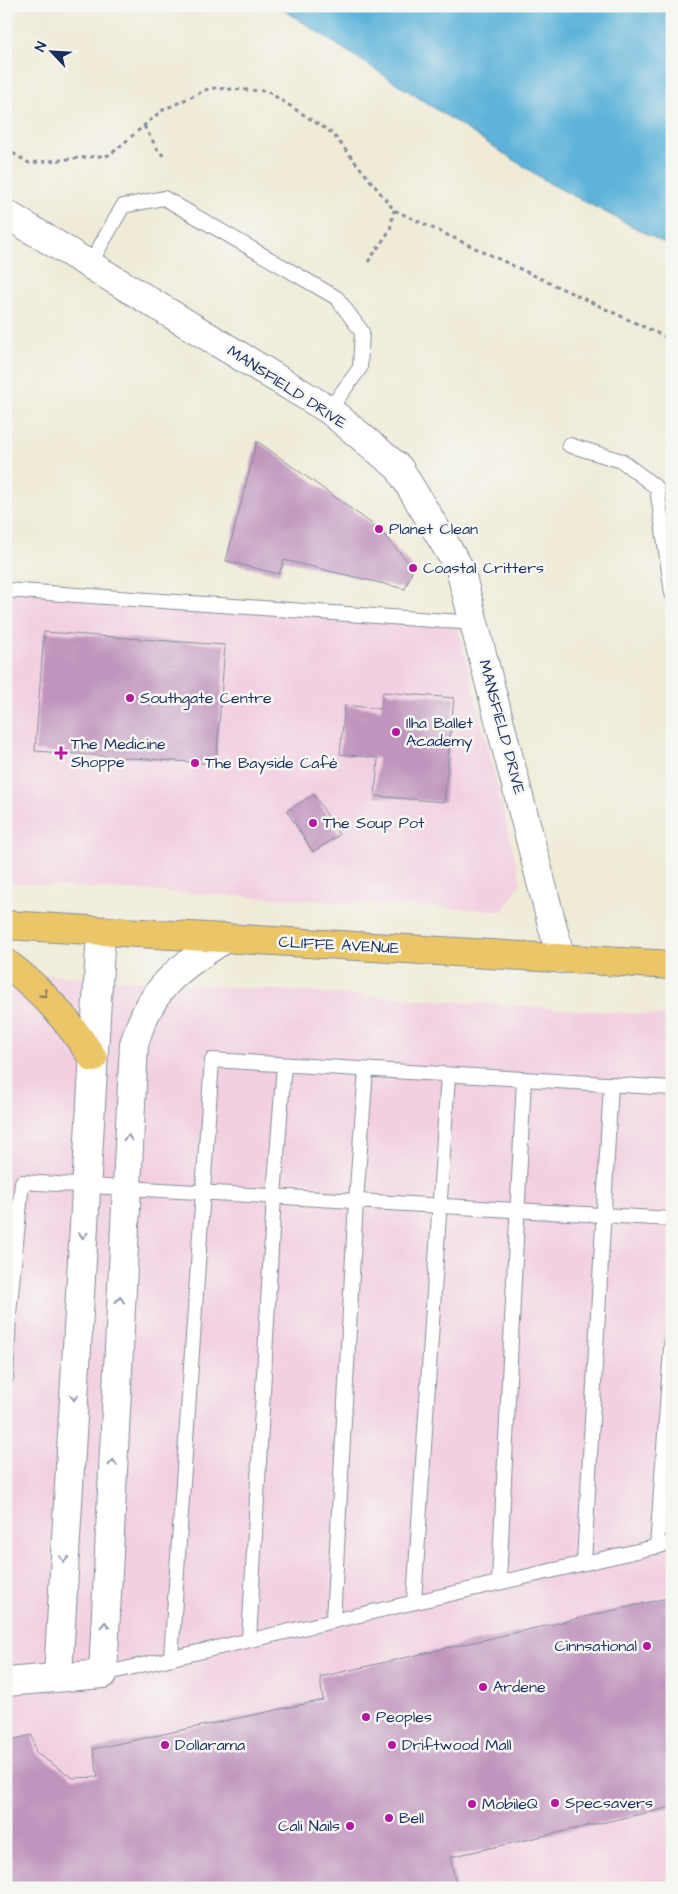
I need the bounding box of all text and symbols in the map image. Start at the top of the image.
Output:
north arrow [28,28,78,78]
text: N [30,39,52,55]
street label: MANSFIELD DRIVE [223,340,351,434]
place label: Planet Clean [389,518,478,540]
marker: Planet Clean [373,523,385,535]
place label: Coastal Critters [423,557,544,579]
marker: Coastal Critters [407,562,419,574]
street label: MANSFIELD DRIVE [473,657,531,797]
place label: Southgate Centre [140,687,272,710]
marker: Southgate Centre [124,692,136,704]
place label: Ilha Ballet Academy [406,712,474,753]
marker: Ilha Ballet Academy [390,726,402,738]
place label: The Medicine Shoppe [71,733,166,773]
marker: The Medicine Shoppe [55,747,67,759]
place label: The Bayside Café [205,752,338,775]
marker: The Bayside Café [189,757,201,769]
place label: The Soup Pot [323,812,425,834]
marker: The Soup Pot [307,817,319,829]
street label: CLIFFE AVENUE [278,931,401,959]
one-way arrow [38,988,47,997]
one-way arrow [122,1134,133,1142]
one-way arrow [78,1231,89,1239]
one-way arrow [115,1296,125,1304]
one-way arrow [68,1393,79,1401]
one-way arrow [107,1459,118,1467]
one-way arrow [59,1555,70,1563]
one-way arrow [100,1621,111,1629]
place label: Cinnsational [555,1635,637,1657]
marker: Cinnsational [641,1640,653,1652]
place label: Ardene [493,1676,546,1698]
marker: Ardene [477,1681,489,1693]
place label: Peoples [376,1706,432,1728]
marker: Peoples [360,1711,372,1723]
place label: Dollarama [175,1734,245,1756]
place label: Driftwood Mall [402,1734,512,1756]
marker: Dollarama [159,1739,171,1751]
marker: Driftwood Mall [386,1739,398,1751]
place label: Specsavers [565,1792,653,1814]
place label: MobileQ [482,1793,538,1815]
marker: Specsavers [549,1797,561,1809]
marker: MobileQ [466,1798,478,1810]
place label: Bell [399,1807,424,1829]
marker: Bell [383,1812,395,1824]
place label: Cali Nails [278,1815,340,1837]
marker: Cali Nails [344,1820,356,1832]

